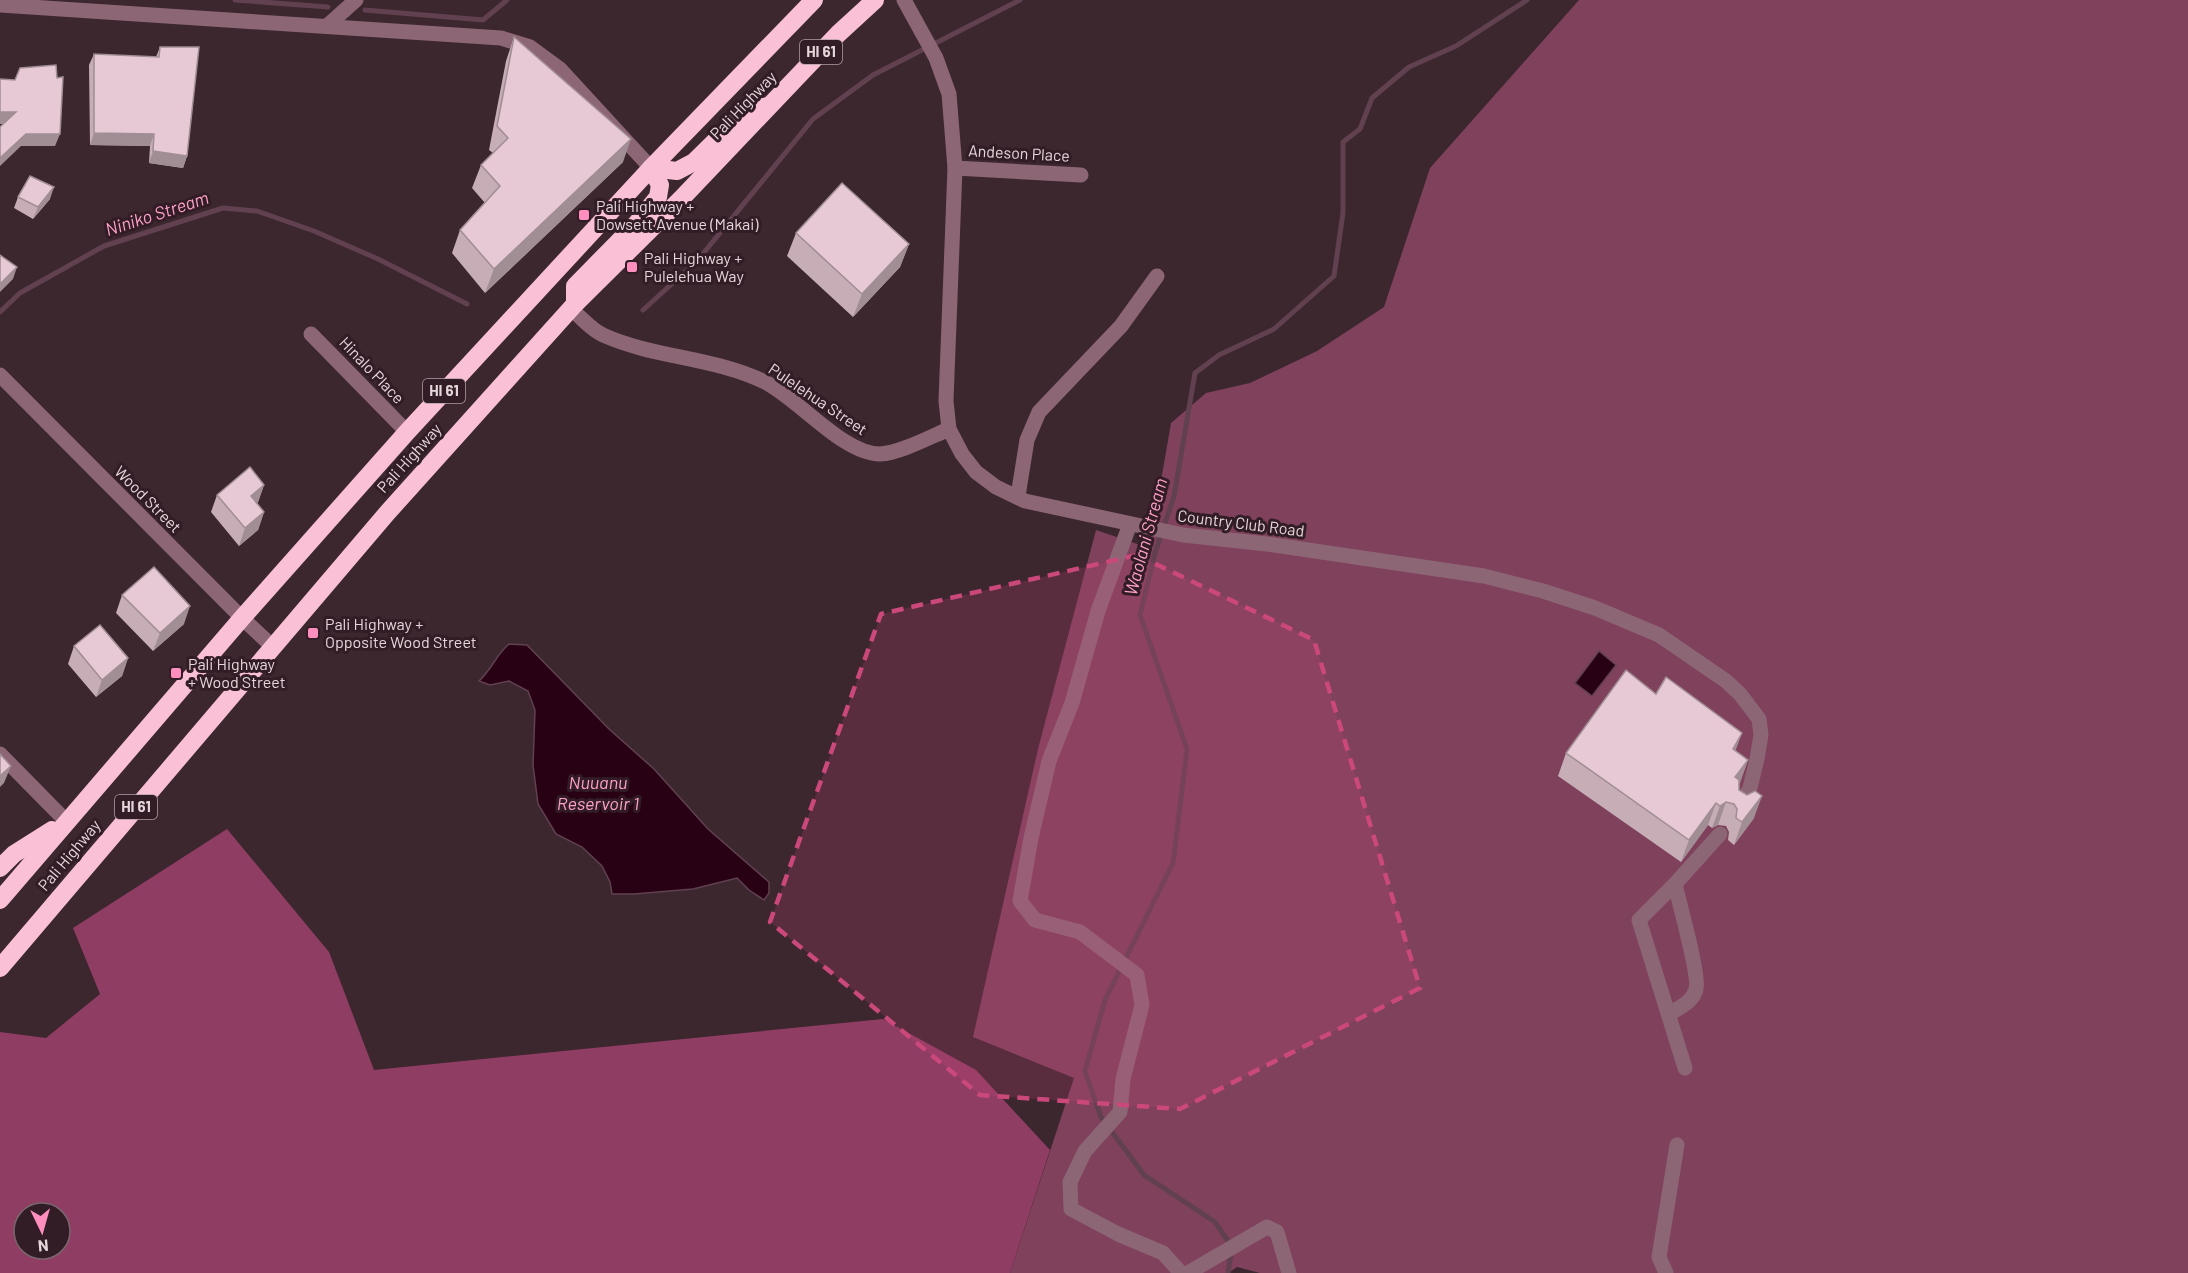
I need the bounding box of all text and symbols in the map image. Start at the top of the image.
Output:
road number: HI 61 [800,40,842,64]
street label: Pali Highway [706,66,780,143]
street label: Andeson Place [968,140,1070,165]
water label: Niniko Stream [102,186,211,240]
place label: Pali Highway + Dowsett Avenue (Makai) [596,196,759,233]
marker: Pali Highway + Dowsett Avenue (Makai) [577,208,591,222]
place label: Pali Highway + Pulelehua Way [644,248,744,285]
marker: Pali Highway + Pulelehua Way [625,260,639,274]
street label: Hinalo Place [336,332,409,407]
street label: Pulelehua Street [765,359,871,439]
road number: HI 61 [423,379,465,403]
street label: Pali Highway [372,419,445,496]
street label: Wood Street [111,461,186,536]
water label: Waolani Stream [1119,476,1171,598]
street label: Country Club Road [1177,505,1306,540]
place label: Pali Highway + Opposite Wood Street [325,614,477,651]
marker: Pali Highway + Opposite Wood Street [306,626,320,640]
place label: Pali Highway + Wood Street [188,654,286,691]
marker: Pali Highway + Wood Street [169,666,183,680]
water label: Nuuanu Reservoir 1 [557,771,639,814]
road number: HI 61 [115,795,157,819]
street label: Pali Highway [33,815,104,894]
north arrow [12,1201,72,1261]
text: N [37,1237,49,1256]

